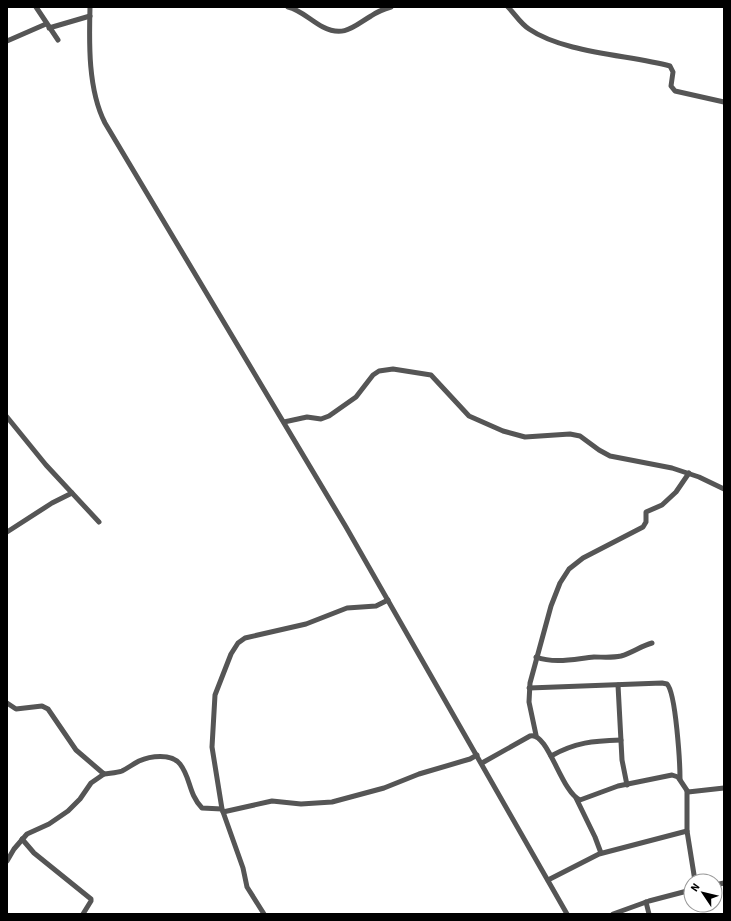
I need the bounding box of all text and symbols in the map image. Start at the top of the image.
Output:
north arrow [683,873,723,913]
text: N [687,880,703,895]

